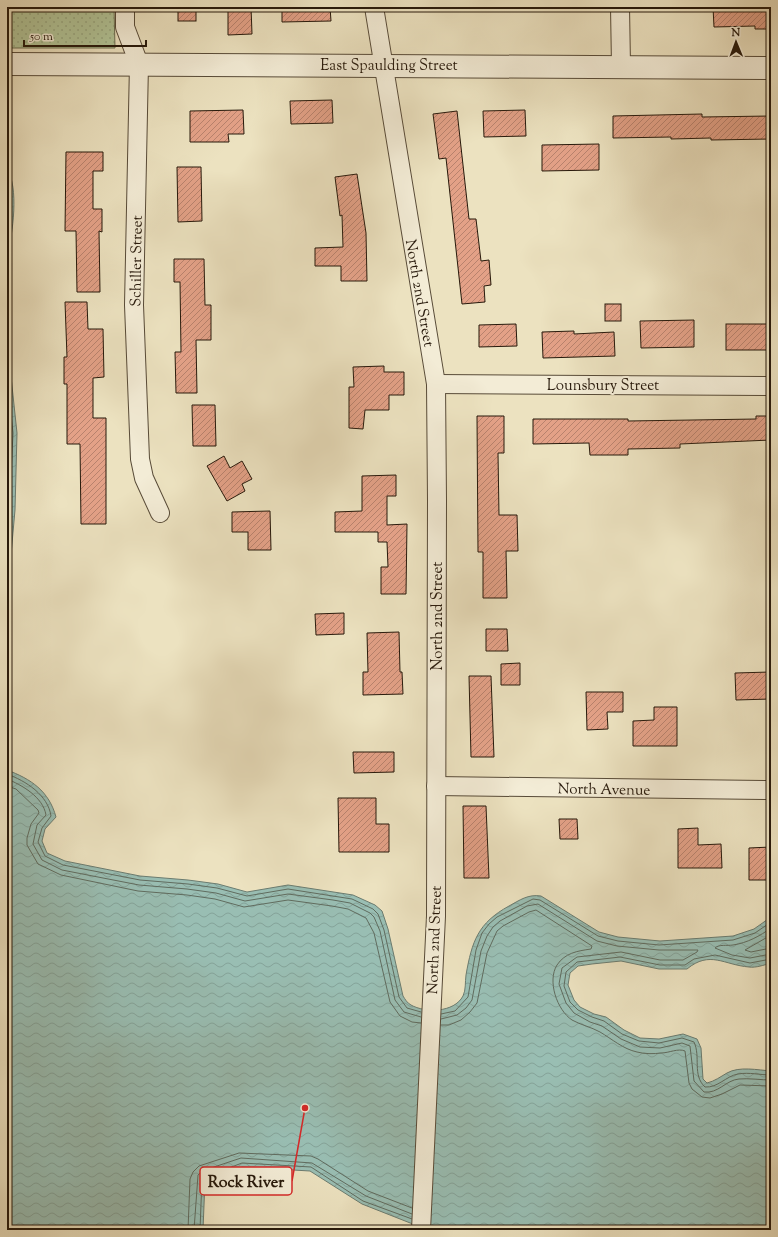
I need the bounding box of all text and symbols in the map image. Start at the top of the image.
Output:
scale bar [24,22,146,48]
north arrow [716,22,756,62]
text: N [730,25,741,41]
text: 50 m [29,28,53,46]
street label: East Spaulding Street [320,56,458,77]
street label: Schiller Street [126,215,149,307]
street label: North 2nd Street [399,238,438,349]
street label: Lounsbury Street [547,376,659,397]
street label: North 2nd Street [428,562,449,670]
street label: North Avenue [557,779,651,802]
street label: North 2nd Street [423,885,448,995]
callout: Rock River [200,1167,292,1195]
text: Rock River [208,1172,285,1195]

